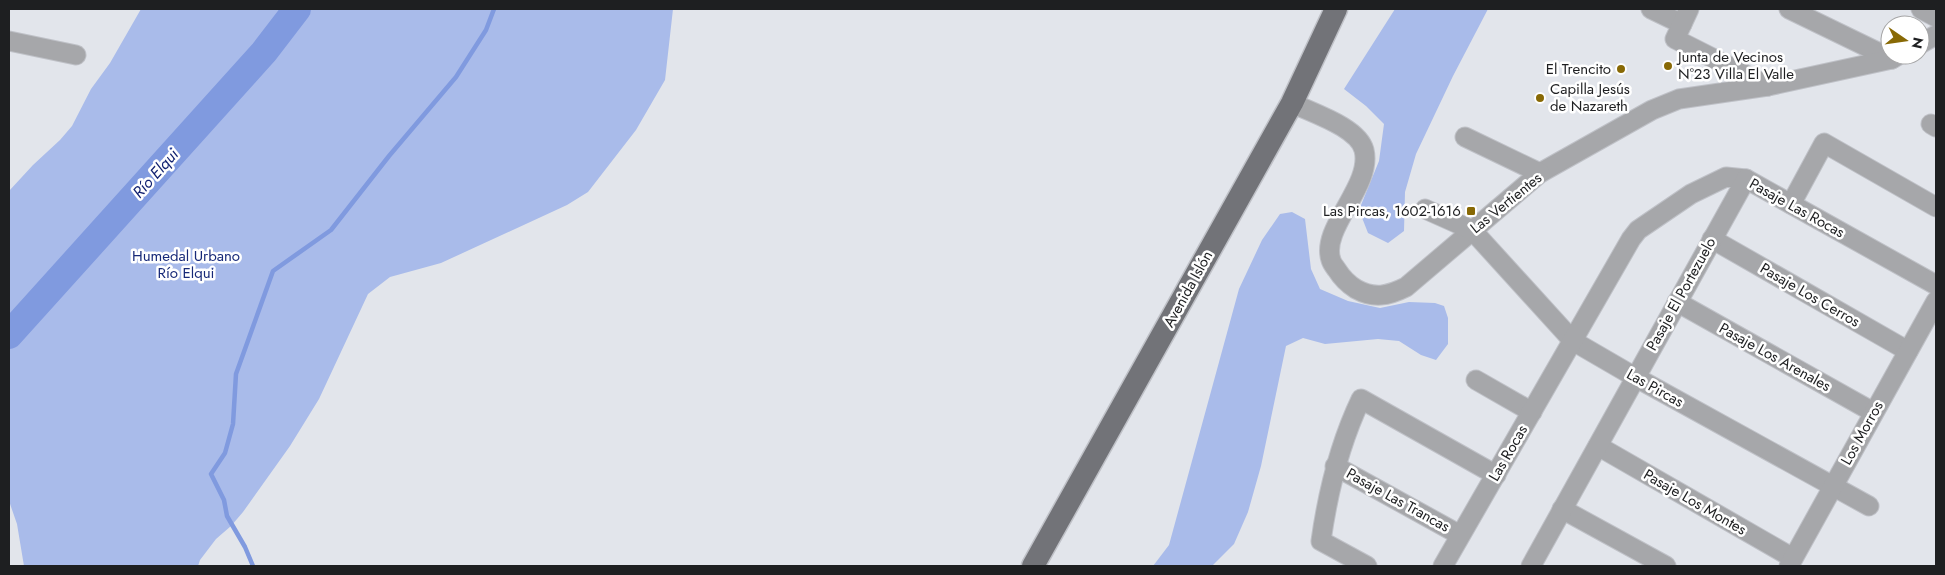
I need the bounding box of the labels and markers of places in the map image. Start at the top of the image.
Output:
place label: Junta de Vecinos N°23 Villa El Valle [1676,46,1794,85]
place label: El Trencito [1546,58,1611,80]
marker: Junta de Vecinos N°23 Villa El Valle [1662,60,1674,72]
marker: El Trencito [1615,63,1627,75]
place label: Capilla Jesús de Nazareth [1550,78,1630,117]
marker: Capilla Jesús de Nazareth [1534,92,1546,104]
place label: Las Pircas, 1602-1616 [1323,200,1461,222]
marker: Las Pircas, 1602-1616 [1465,205,1477,217]

